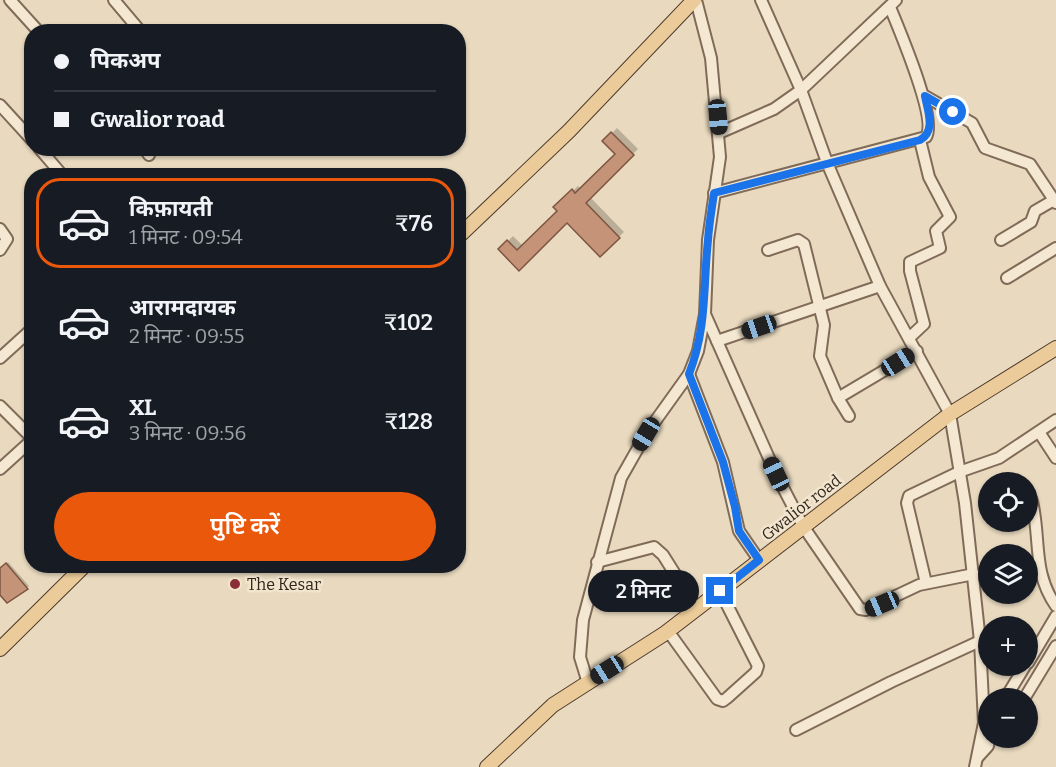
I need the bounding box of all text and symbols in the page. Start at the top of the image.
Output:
text: पिकअप [90,47,161,74]
car [707,98,729,136]
route start [939,98,966,125]
text: Gwalior road [90,106,225,133]
text: किफ़ायती [129,195,213,222]
icon: car [57,196,111,250]
text: ₹76 [395,210,433,237]
text: 1 मिनट · 09:54 [129,225,243,249]
text: आरामदायक [129,294,236,321]
icon: car [57,295,111,349]
text: ₹102 [383,309,433,336]
car [739,313,779,341]
text: 2 मिनट · 09:55 [129,324,245,348]
car [878,345,918,379]
icon: car [57,394,111,448]
text: XL [129,394,156,421]
text: ₹128 [384,408,433,435]
car [629,414,663,454]
text: 3 मिनट · 09:56 [129,421,246,445]
car [760,454,792,494]
street label: Gwalior road [758,470,845,544]
map controls [978,472,1038,748]
button: locate [978,472,1038,532]
button: पुष्टि करें [54,492,436,561]
button: layers [978,544,1038,604]
callout: 2 मिनट [588,570,699,612]
place label: The Kesar [247,575,321,594]
marker: The Kesar [228,577,242,591]
route end [706,577,733,604]
text: 2 मिनट [616,579,671,603]
car [862,589,902,619]
button: + [978,616,1038,676]
car [587,653,627,687]
button: − [978,688,1038,748]

